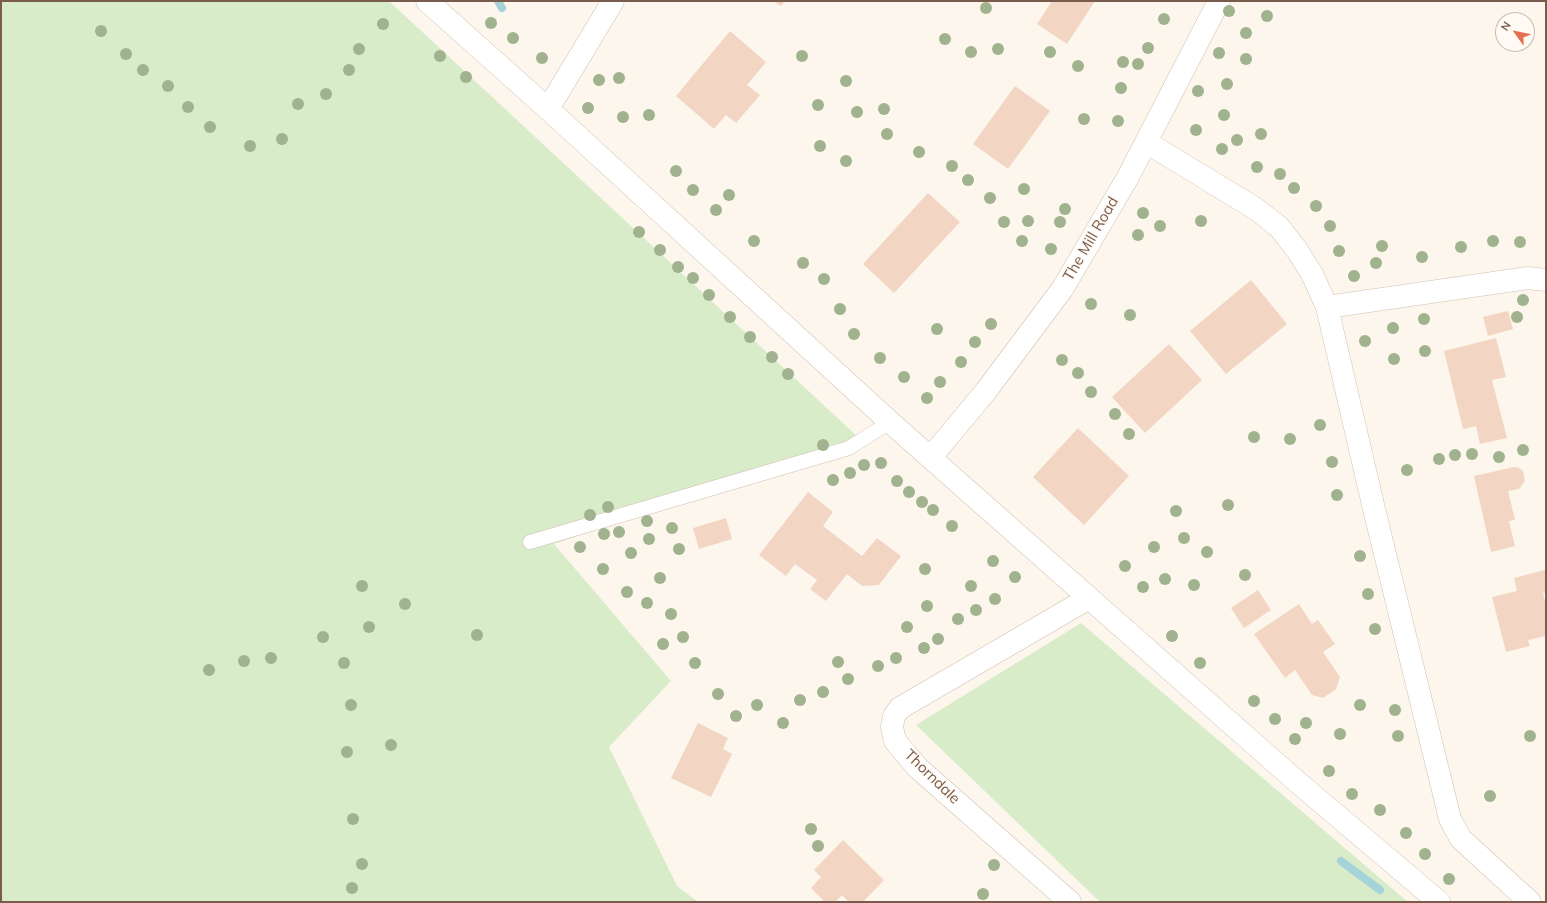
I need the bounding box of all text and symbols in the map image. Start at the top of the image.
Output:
north arrow [1495,12,1535,52]
text: N [1498,19,1514,33]
street label: The Mill Road [1060,194,1122,284]
street label: Thorndale [900,746,964,808]

